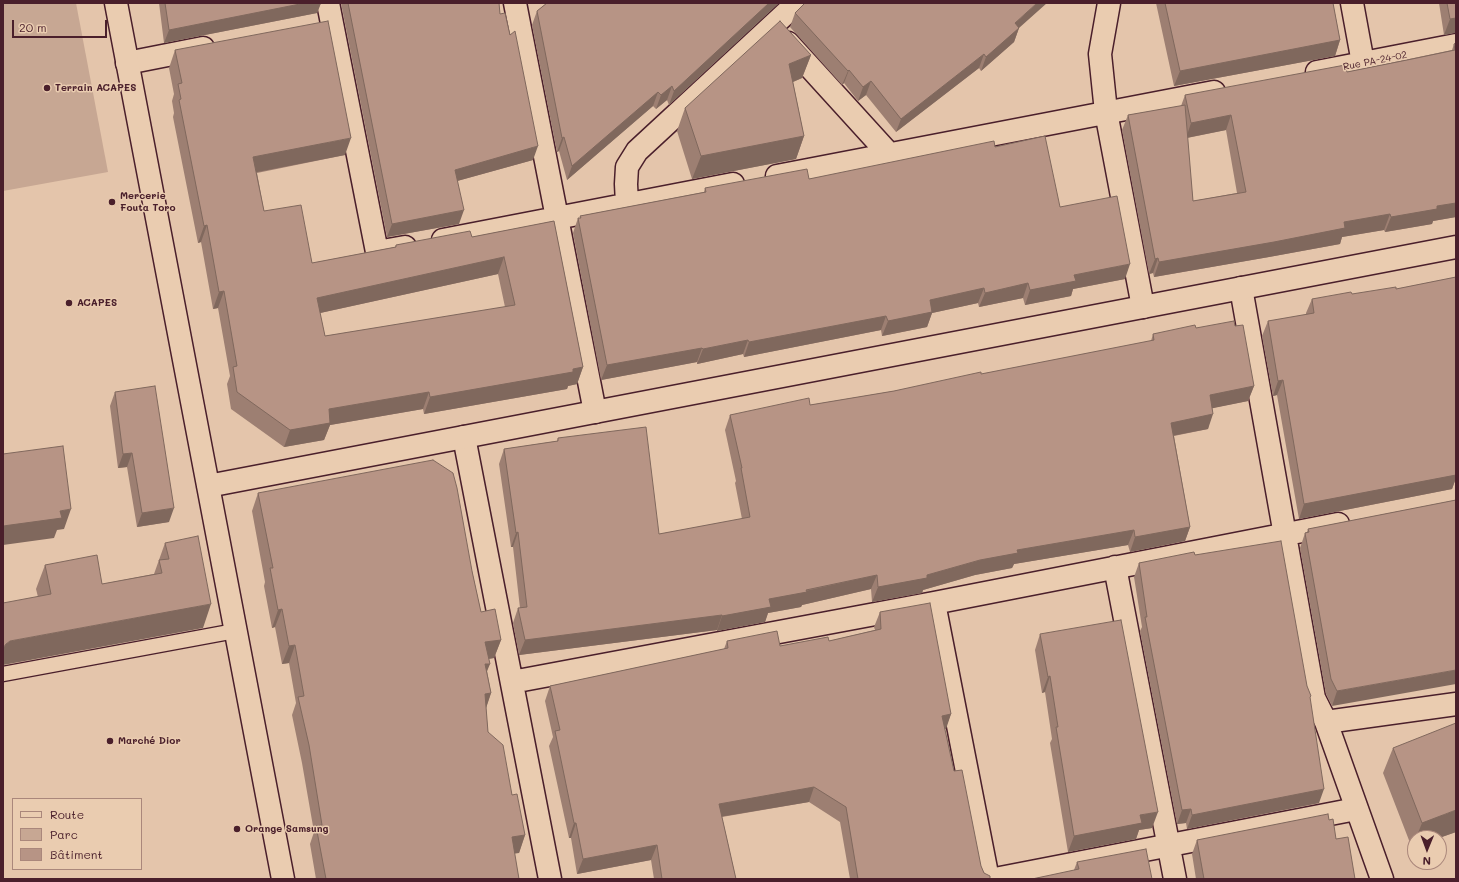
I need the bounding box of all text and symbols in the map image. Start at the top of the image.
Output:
scale bar [14,12,109,38]
text: 20 m [19,19,47,35]
street label: Rue PA-24-02 [1342,49,1408,73]
place label: Terrain ACAPES [55,82,136,94]
marker: Terrain ACAPES [42,83,52,93]
place label: Mercerie Fouta Toro [120,190,176,214]
marker: Mercerie Fouta Toro [107,197,117,207]
place label: ACAPES [77,297,117,309]
marker: ACAPES [64,298,74,308]
place label: Marché Dior [118,735,181,747]
marker: Marché Dior [105,736,115,746]
legend [12,798,142,870]
text: Route [50,806,84,822]
place label: Orange Samsung [245,823,329,835]
marker: Orange Samsung [232,824,242,834]
text: Parc [50,826,78,842]
north arrow [1407,830,1447,870]
text: Bâtiment [50,846,103,862]
text: N [1422,854,1431,869]

